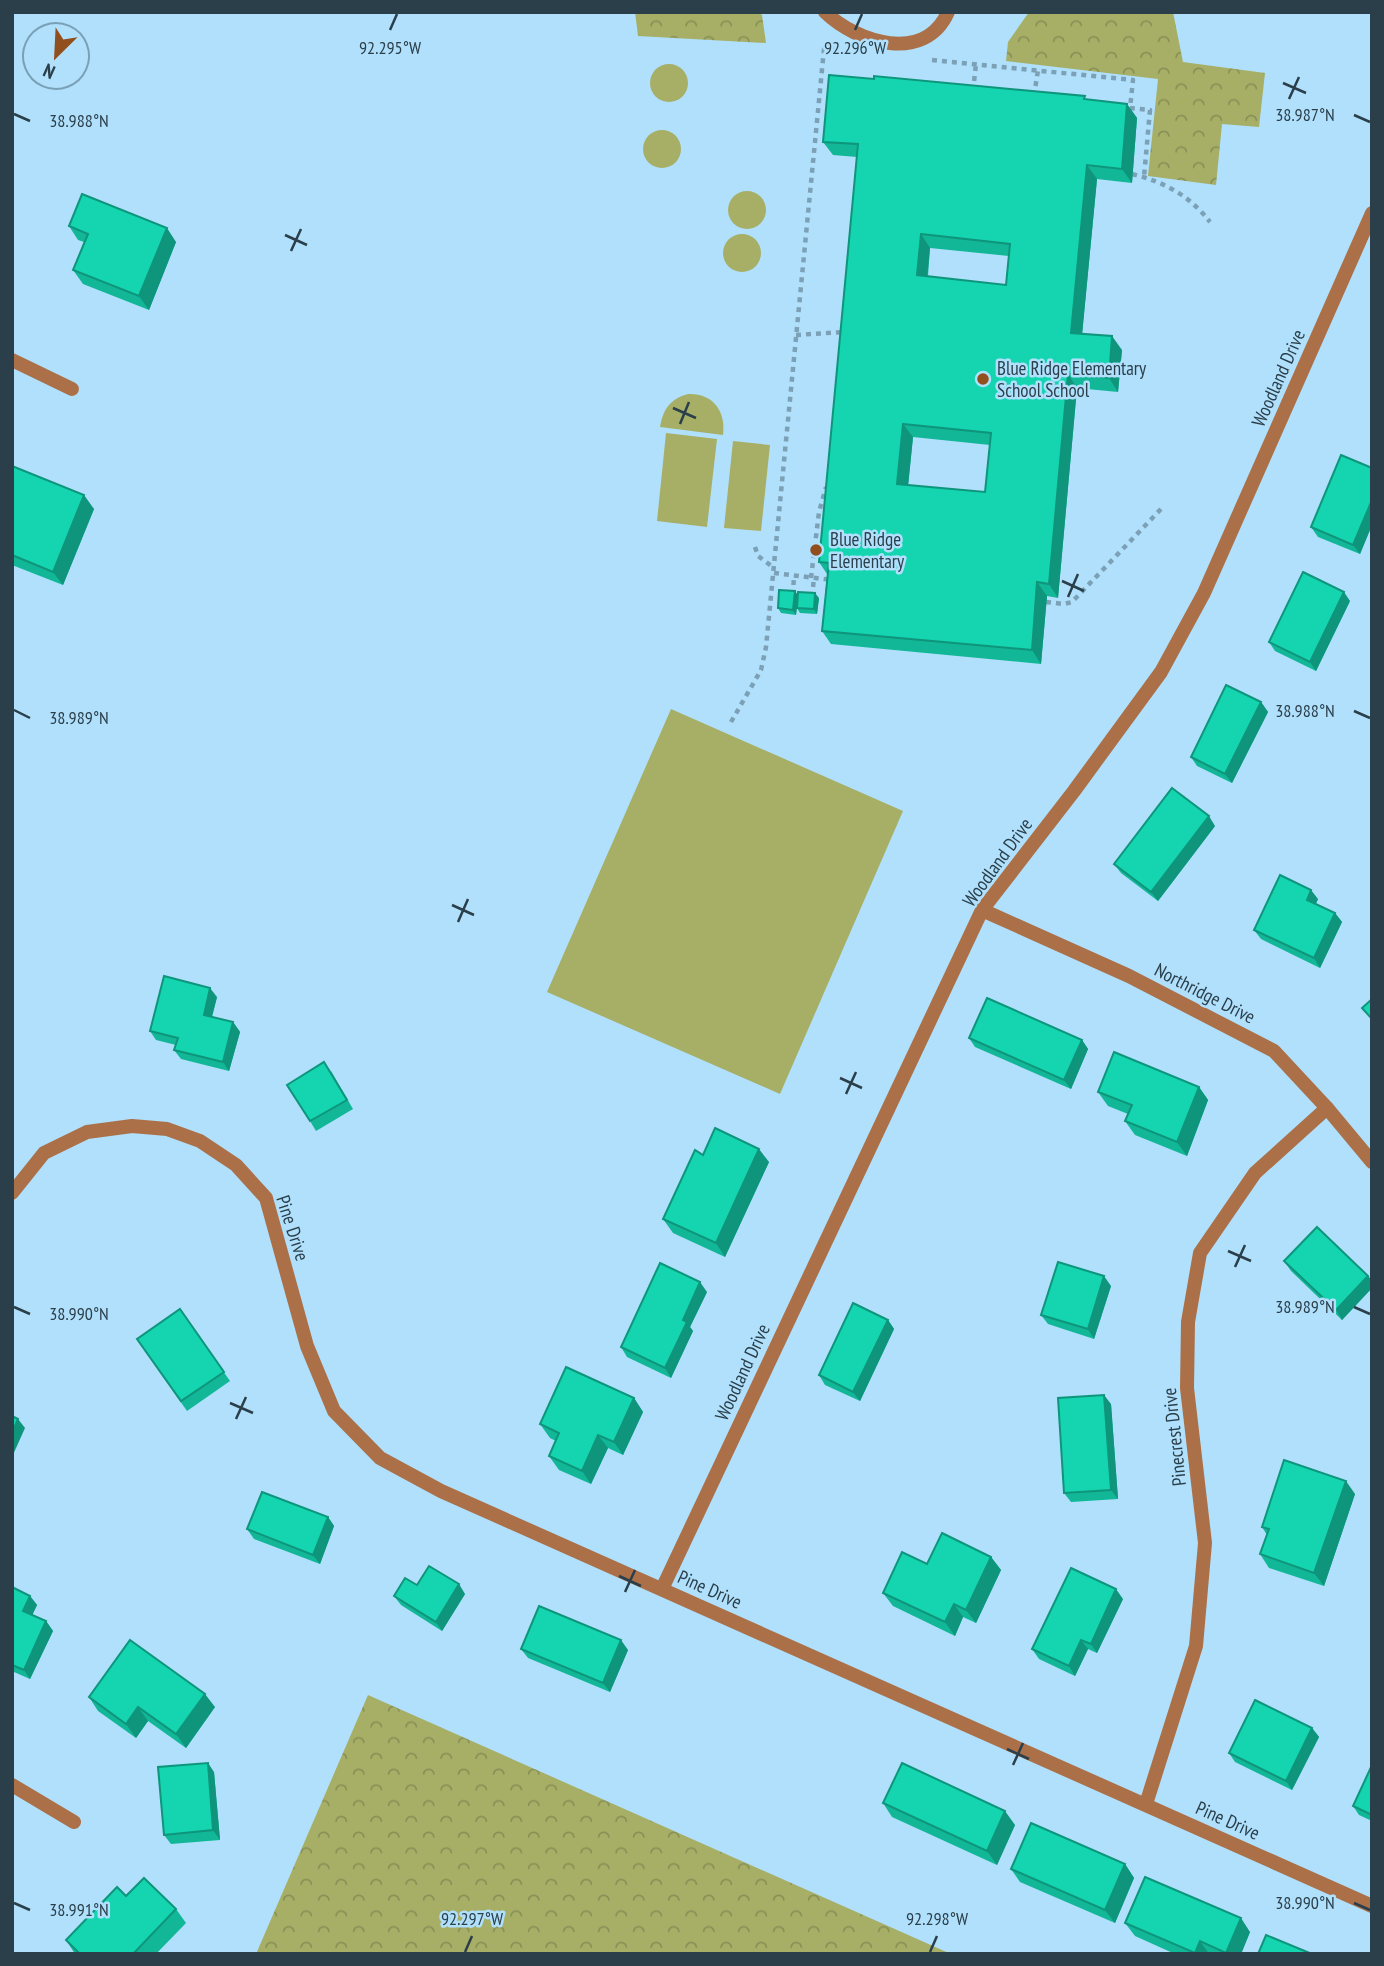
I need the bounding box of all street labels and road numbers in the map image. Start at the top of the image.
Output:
street label: Woodland Drive [1246,326,1310,430]
street label: Woodland Drive [957,813,1037,911]
street label: Northridge Drive [1151,957,1260,1029]
street label: Pine Drive [271,1192,315,1264]
street label: Woodland Drive [709,1320,775,1424]
street label: Pinecrest Drive [1157,1386,1191,1487]
street label: Pine Drive [674,1564,746,1614]
street label: Pine Drive [1192,1795,1264,1845]

